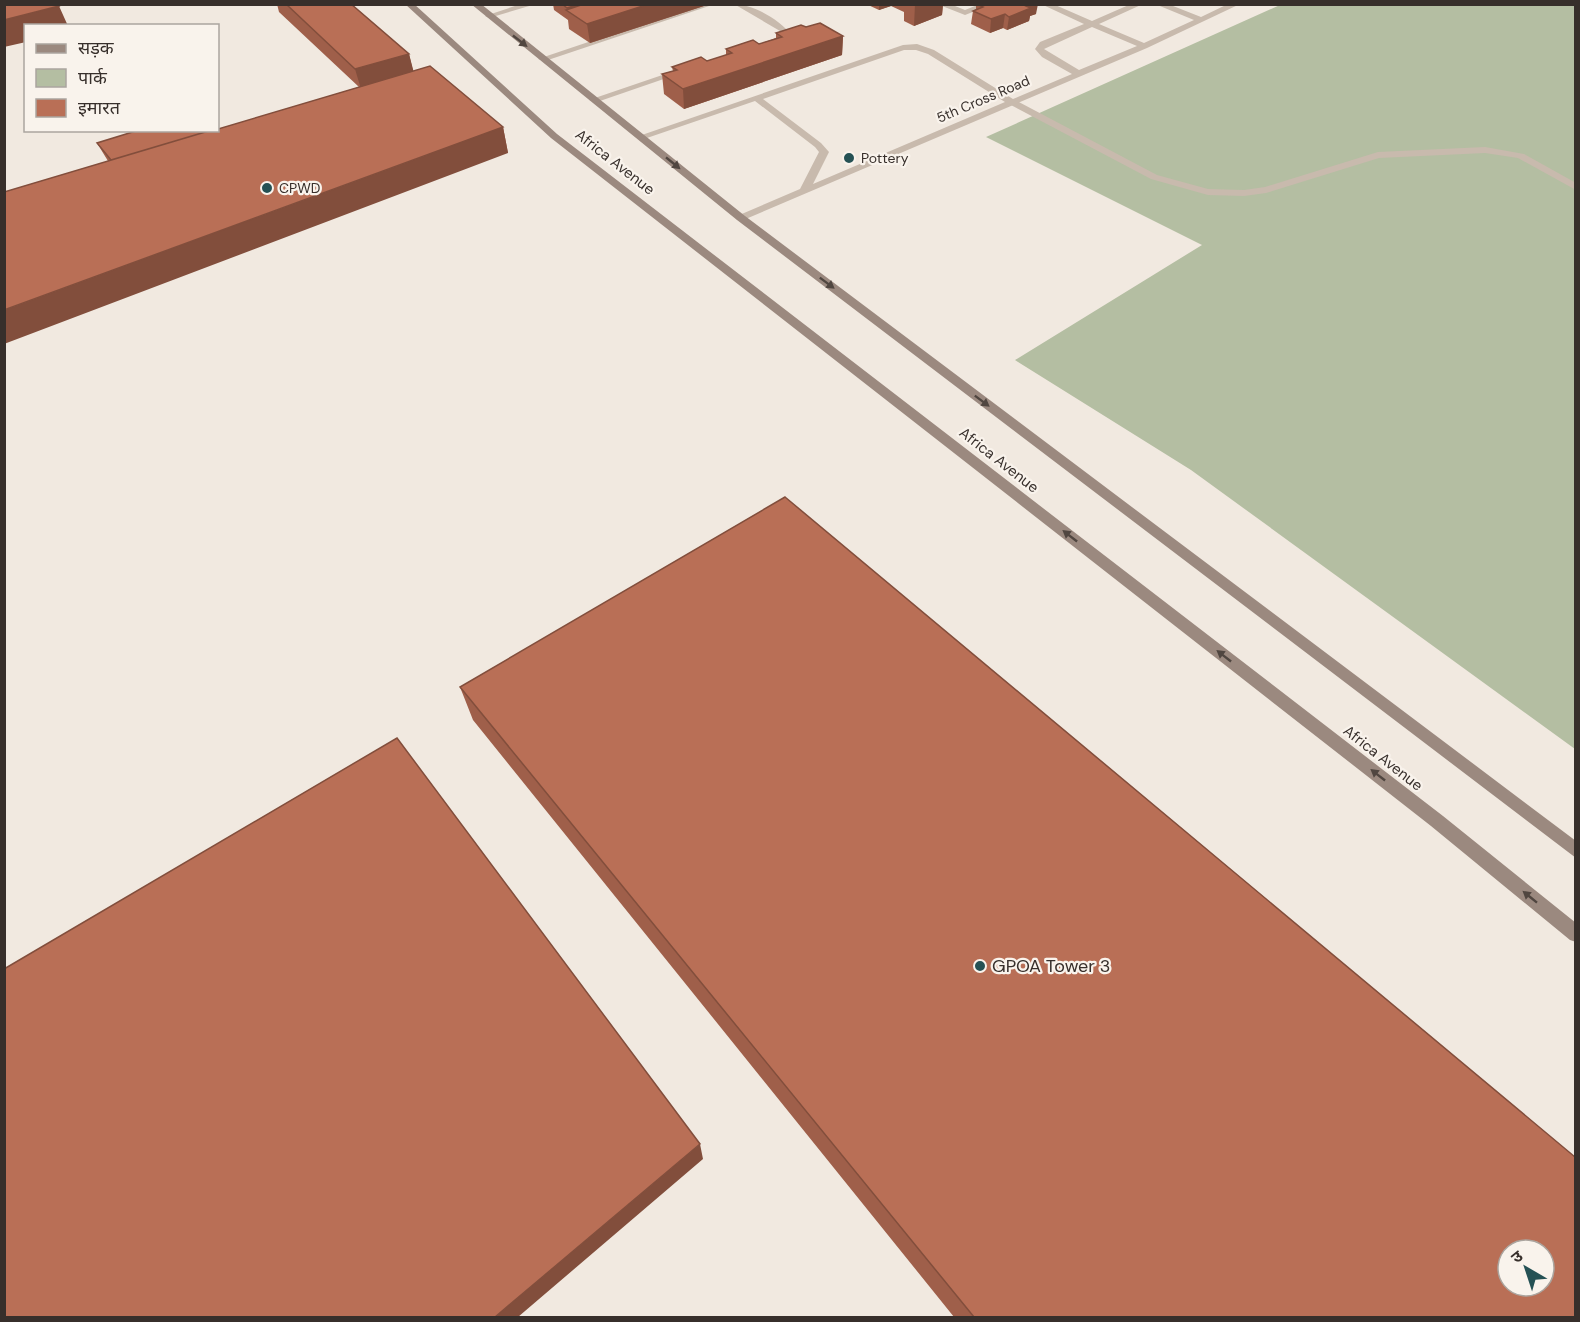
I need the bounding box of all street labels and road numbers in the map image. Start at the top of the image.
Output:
street label: 5th Cross Road [934,71,1032,127]
street label: Africa Avenue [571,125,659,199]
street label: Africa Avenue [955,423,1043,497]
street label: Africa Avenue [1339,721,1427,795]

